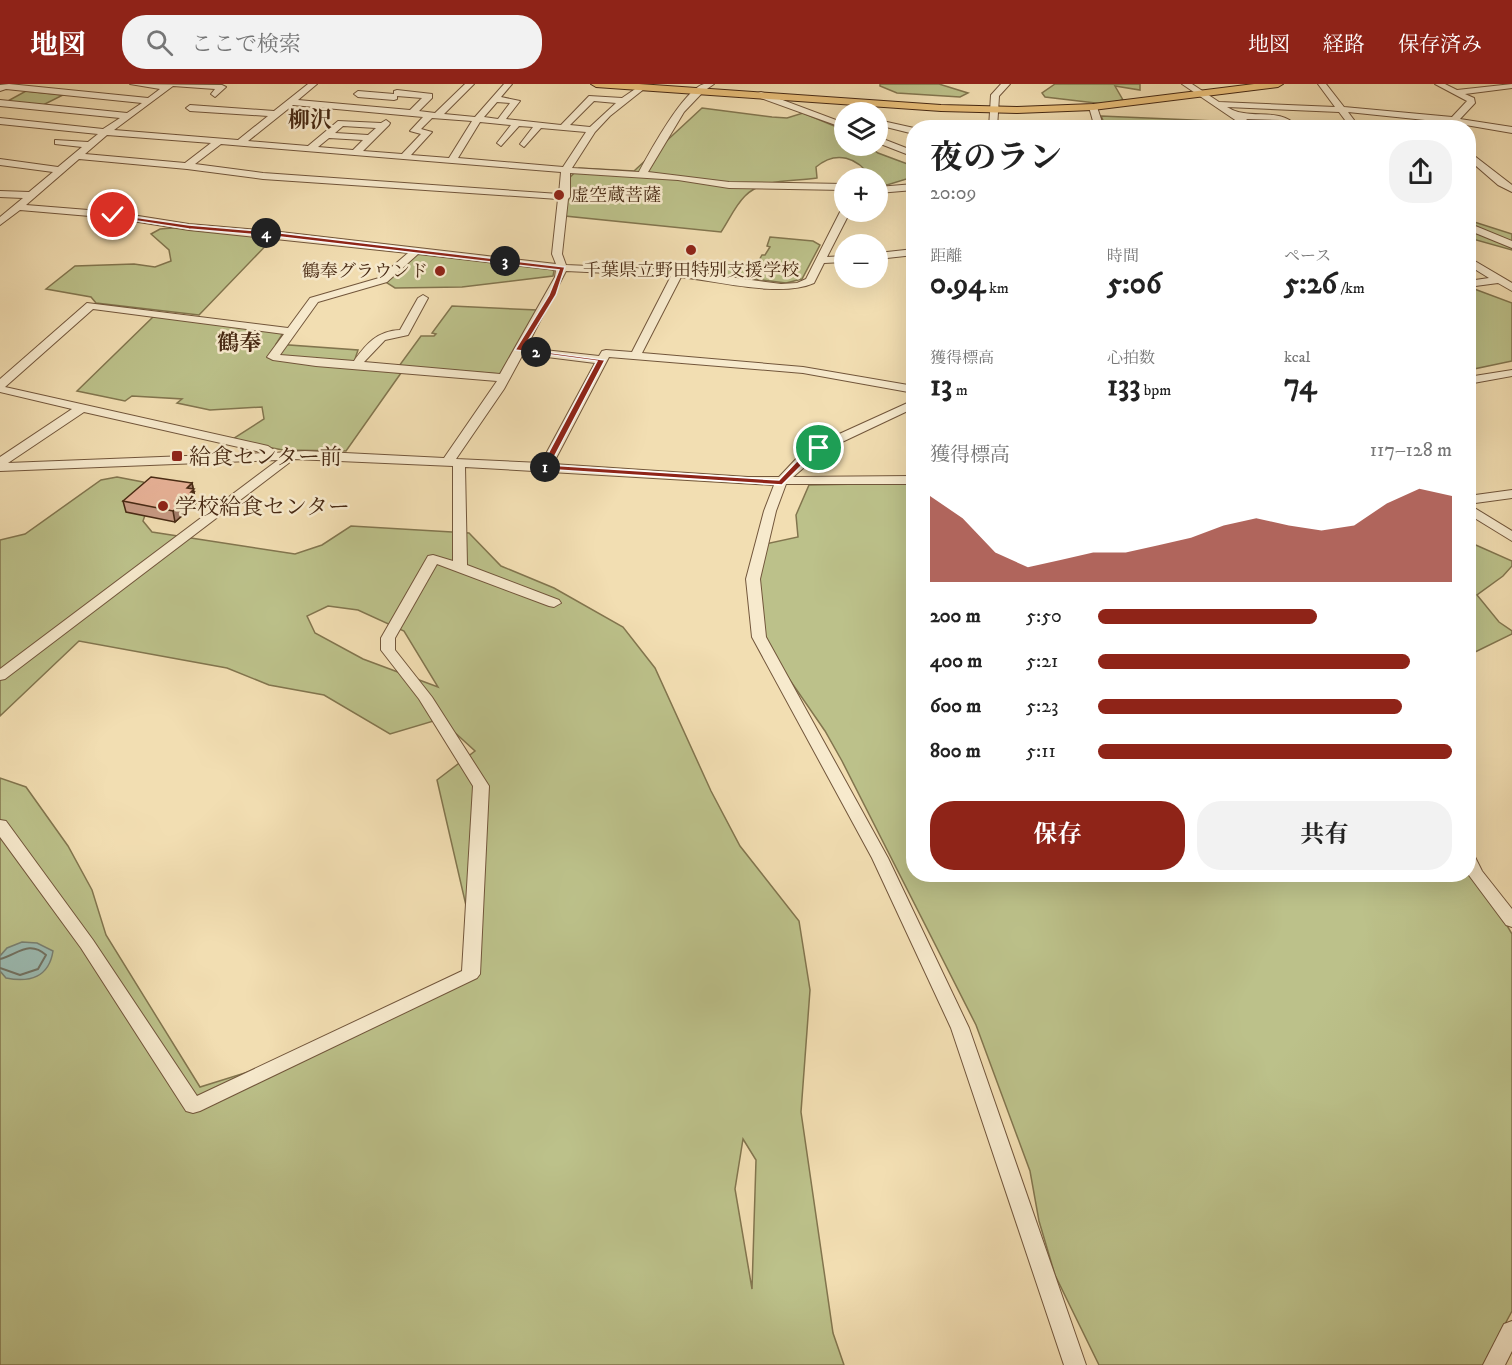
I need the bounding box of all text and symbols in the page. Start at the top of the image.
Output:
search box [122,15,542,69]
icon: search [143,26,176,59]
text: 地図 [30,28,86,63]
text: ここで検索 [191,31,301,58]
text: 地図 [1248,32,1290,58]
text: 経路 [1323,32,1365,58]
text: 保存済み [1398,32,1482,58]
map controls [834,102,888,288]
button: layers [834,102,888,156]
district label: 柳沢 [288,107,332,134]
text: 夜のラン [930,138,1062,179]
button: share [1389,140,1452,203]
button: + [834,168,888,222]
text: 20:09 [930,181,977,206]
place label: 虚空蔵菩薩 [571,185,661,207]
marker: 虚空蔵菩薩 [552,188,566,202]
pin [87,189,138,240]
icon: check [96,198,129,231]
pin: 4 [251,218,281,248]
text: 4 [261,223,271,243]
button: − [834,234,888,288]
marker: 千葉県立野田特別支援学校 [684,243,698,257]
pin: 3 [490,246,520,276]
text: 距離 [930,246,962,266]
text: 時間 [1107,246,1139,266]
text: ペース [1284,246,1331,266]
text: 3 [502,251,508,271]
place label: 千葉県立野田特別支援学校 [583,260,799,282]
place label: 鶴奉グラウンド [302,261,428,283]
marker: 鶴奉グラウンド [433,264,447,278]
text: 0.94 [930,266,986,303]
text: 5:06 [1107,266,1162,303]
text: 5:26 [1284,266,1337,303]
text: km [986,278,1009,298]
text: /km [1337,278,1365,298]
district label: 鶴奉 [217,330,261,357]
pin: 2 [521,337,551,367]
text: 2 [532,342,540,362]
text: kcal [1284,347,1310,367]
text: 獲得標高 [930,348,994,368]
text: 心拍数 [1107,348,1155,368]
text: 74 [1284,367,1317,404]
text: 13 [930,368,952,405]
text: 133 [1107,368,1140,405]
text: m [952,380,968,400]
text: bpm [1140,380,1171,400]
pin [793,422,844,473]
icon: arrive [802,431,835,464]
text: 117–128 m [1370,438,1452,463]
text: 獲得標高 [930,443,1010,468]
place label: 給食センター前 [189,444,342,471]
marker: 給食センター前 [170,449,184,463]
pin: 1 [530,452,560,482]
text: 1 [542,457,548,477]
place label: 学校給食センター [175,494,350,521]
marker: 学校給食センター [156,499,170,513]
text: 200 m [930,604,981,629]
text: 5:50 [1026,604,1062,629]
text: 400 m [930,649,982,674]
text: 5:21 [1026,649,1058,674]
text: 600 m [930,694,981,719]
text: 5:23 [1026,694,1058,719]
text: 800 m [930,739,981,764]
text: 5:11 [1026,739,1056,764]
button: 保存 [930,801,1185,870]
button: 共有 [1197,801,1452,870]

